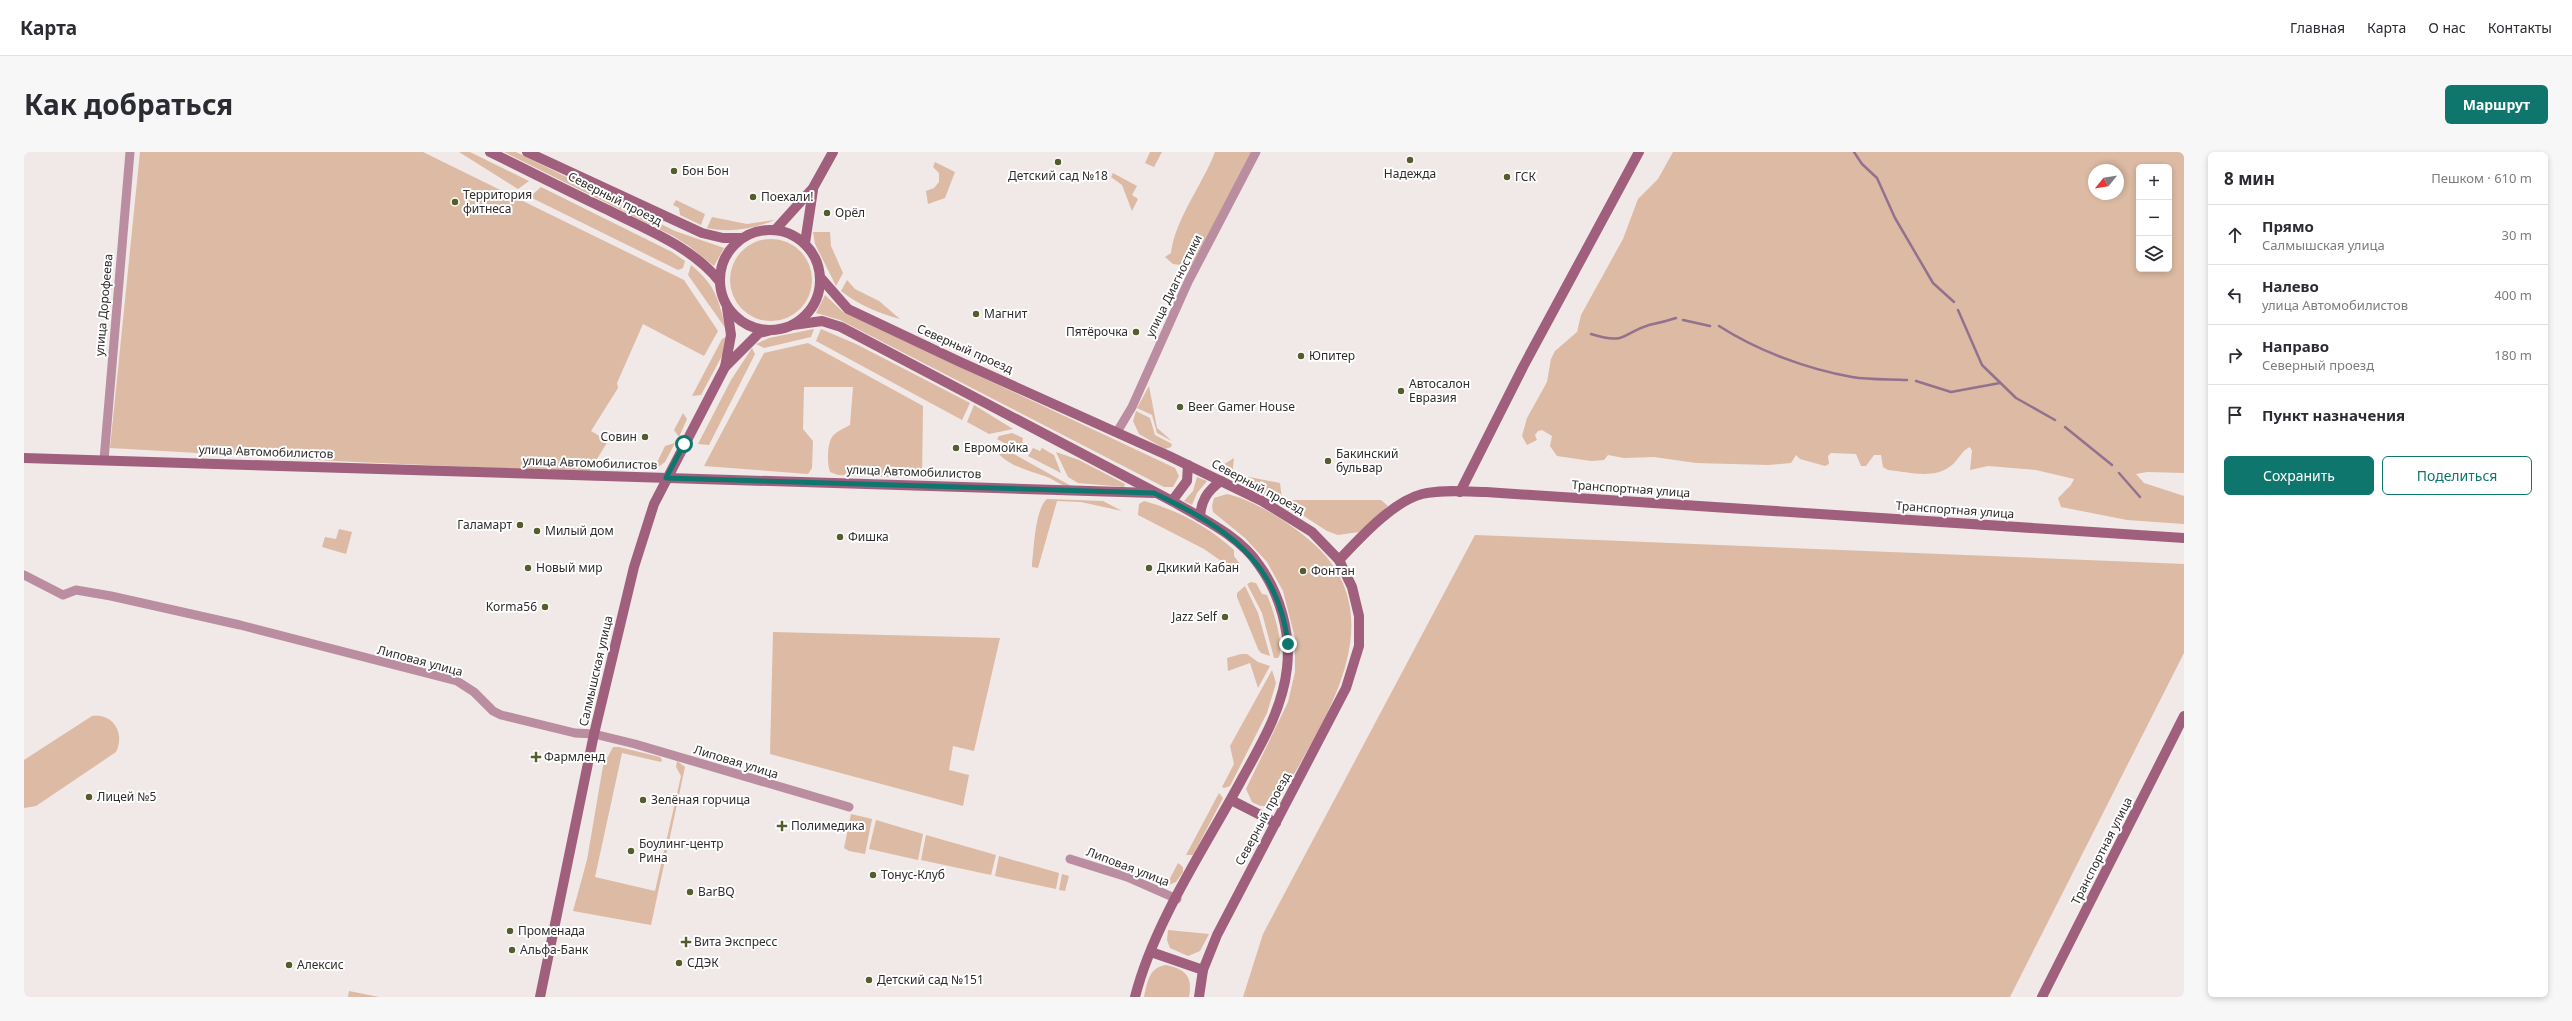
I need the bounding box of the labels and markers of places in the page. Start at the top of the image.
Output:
marker: Надежда [1405,155,1415,165]
marker: Детский сад №18 [1053,157,1063,167]
place label: Бон Бон [682,162,729,179]
place label: Надежда [1384,165,1436,182]
marker: Бон Бон [669,166,679,176]
place label: Детский сад №18 [1008,167,1108,184]
place label: ГСК [1515,168,1537,185]
marker: ГСК [1502,172,1512,182]
place label: Территория фитнеса [463,186,532,217]
place label: Поехали! [761,188,814,205]
marker: Поехали! [748,192,758,202]
marker: Территория фитнеса [450,197,460,207]
place label: Орёл [835,204,865,221]
marker: Орёл [822,208,832,218]
place label: Магнит [984,305,1028,322]
marker: Магнит [971,309,981,319]
place label: Пятёрочка [1066,323,1128,340]
marker: Пятёрочка [1131,327,1141,337]
place label: Юпитер [1309,347,1355,364]
marker: Юпитер [1296,351,1306,361]
place label: Автосалон Евразия [1409,375,1470,406]
marker: Автосалон Евразия [1396,386,1406,396]
place label: Beer Gamer House [1188,398,1295,415]
marker: Beer Gamer House [1175,402,1185,412]
place label: Совин [601,428,637,445]
marker: Совин [640,432,650,442]
place label: Евромойка [964,439,1028,456]
marker: Евромойка [951,443,961,453]
place label: Бакинский бульвар [1336,445,1398,476]
marker: Бакинский бульвар [1323,456,1333,466]
place label: Галамарт [457,516,512,533]
marker: Галамарт [515,520,525,530]
place label: Милый дом [545,522,614,539]
marker: Милый дом [532,526,542,536]
place label: Фишка [848,528,889,545]
marker: Фишка [835,532,845,542]
place label: Новый мир [536,559,602,576]
place label: Дкикий Кабан [1157,559,1239,576]
place label: Фонтан [1311,562,1355,579]
marker: Новый мир [523,563,533,573]
marker: Дкикий Кабан [1144,563,1154,573]
marker: Фонтан [1298,566,1308,576]
place label: Korma56 [486,598,537,615]
marker: Korma56 [540,602,550,612]
place label: Jazz Self [1171,608,1218,625]
marker: Jazz Self [1220,612,1230,622]
place label: Фармленд [544,748,606,765]
marker: Фармленд [531,752,541,762]
place label: Лицей №5 [97,788,157,805]
place label: Зелёная горчица [651,791,750,808]
marker: Лицей №5 [84,792,94,802]
marker: Зелёная горчица [638,795,648,805]
place label: Полимедика [791,817,865,834]
marker: Полимедика [776,820,788,832]
place label: Боулинг-центр Рина [639,835,724,866]
marker: Боулинг-центр Рина [626,846,636,856]
place label: Тонус-Клуб [881,866,945,883]
marker: Тонус-Клуб [868,870,878,880]
place label: BarBQ [698,883,735,900]
marker: BarBQ [685,887,695,897]
place label: Променада [518,922,585,939]
marker: Променада [505,926,515,936]
place label: Вита Экспресс [694,933,777,950]
marker: Вита Экспресс [681,937,691,947]
place label: Альфа-Банк [520,941,589,958]
marker: Альфа-Банк [507,945,517,955]
place label: СДЭК [687,954,719,971]
place label: Алексис [297,956,344,973]
marker: СДЭК [674,958,684,968]
marker: Алексис [284,960,294,970]
place label: Детский сад №151 [877,971,984,988]
marker: Детский сад №151 [864,975,874,985]

